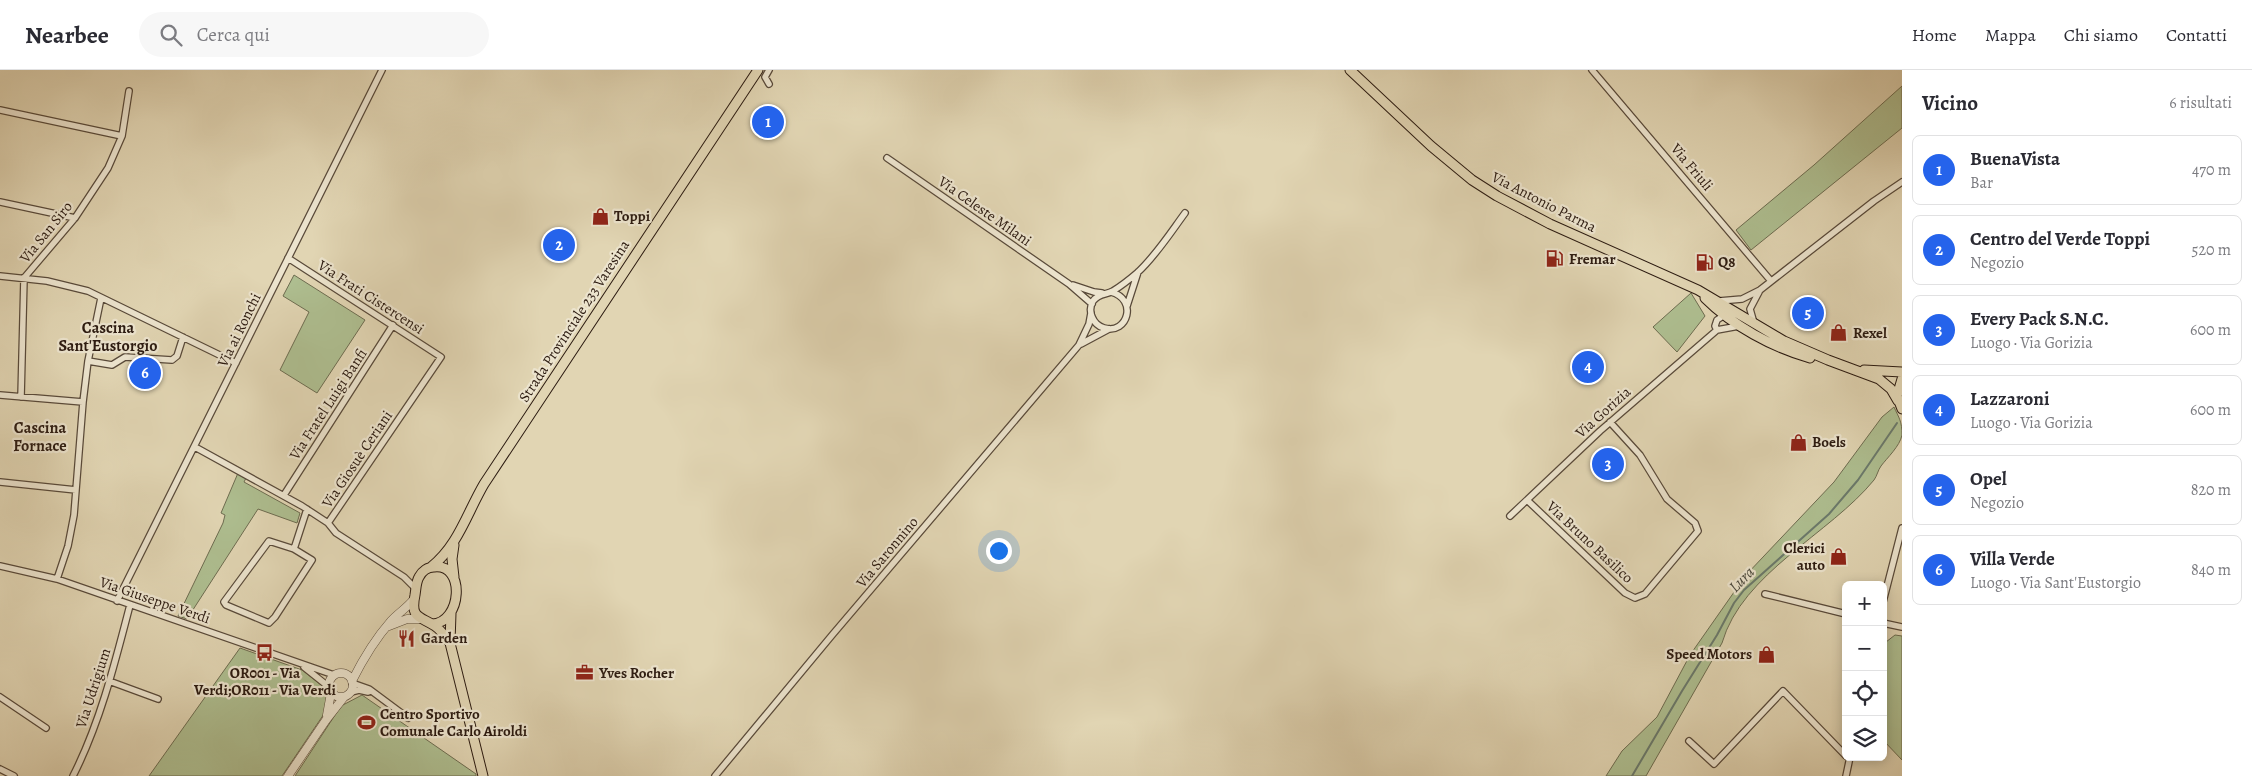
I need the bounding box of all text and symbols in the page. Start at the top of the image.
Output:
search box [139,12,489,57]
text: Nearbee [25,19,109,51]
icon: search [157,21,185,49]
text: Cerca qui [197,22,270,48]
text: Home [1912,23,1957,47]
text: Mappa [1985,23,2036,47]
text: Chi siamo [2064,23,2138,47]
text: Contatti [2166,23,2227,47]
text: Vicino [1922,89,1978,117]
text: 6 risultati [2169,92,2232,114]
pin: 1 [752,103,784,141]
street label: Via Friuli [1666,138,1718,195]
text: BuenaVista [1970,146,2060,172]
text: 1 [1936,159,1942,181]
text: 470 m [2192,159,2231,181]
street label: Via Antonio Parma [1487,167,1600,237]
street label: Via Celeste Milani [934,171,1036,251]
text: Bar [1970,172,1993,194]
street label: Via San Siro [14,197,77,268]
shop icon: Toppi [590,206,610,226]
place label: Toppi [614,206,651,226]
pin: 2 [543,226,575,264]
text: Centro del Verde Toppi [1970,226,2150,252]
street label: Strada Provinciale 233 Varesina [515,237,633,405]
text: 2 [1935,239,1943,261]
text: 520 m [2192,239,2231,261]
fuel station icon: Fremar [1545,249,1565,269]
place label: Fremar [1569,249,1616,269]
fuel station icon: Q8 [1694,252,1714,272]
place label: Q8 [1718,252,1735,272]
text: Negozio [1970,252,2024,274]
street label: Via Frati Cistercensi [313,255,428,339]
street label: Via ai Ronchi [212,290,266,371]
pin: 5 [1792,294,1824,332]
text: Every Pack S.N.C. [1970,306,2109,332]
district label: Cascina Sant'Eustorgio [58,317,158,357]
text: 3 [1936,319,1942,341]
text: 600 m [2190,319,2231,341]
shop icon: Rexel [1829,323,1849,343]
place label: Rexel [1853,323,1887,343]
text: Luogo · Via Gorizia [1970,332,2093,354]
street label: Via Fratel Luigi Banfi [284,344,372,464]
pin: 4 [1572,348,1604,386]
pin: 6 [129,354,161,392]
street label: Via Gorizia [1570,382,1635,443]
text: Lazzaroni [1970,386,2049,412]
text: 4 [1935,399,1943,421]
text: 600 m [2190,399,2231,421]
street label: Via Giosuè Ceriani [316,406,397,512]
text: Luogo · Via Gorizia [1970,412,2093,434]
district label: Cascina Fornace [13,417,67,457]
shop icon: Boels [1788,432,1808,452]
place label: Boels [1812,432,1846,452]
pin: 3 [1592,445,1624,483]
text: Opel [1970,466,2007,492]
text: 5 [1936,479,1942,501]
text: 820 m [2191,479,2231,501]
text: Negozio [1970,492,2024,514]
street label: Via Bruno Basilico [1542,496,1638,587]
street label: Via Saronnino [851,512,923,592]
your location [986,538,1012,564]
place label: Clerici auto [1783,538,1826,575]
text: Villa Verde [1970,546,2055,572]
shop icon: Clerici auto [1829,547,1849,567]
text: 6 [1935,559,1943,581]
text: 840 m [2191,559,2231,581]
water label: Lura [1724,561,1760,598]
street label: Via Giuseppe Verdi [96,571,213,628]
text: Luogo · Via Sant'Eustorgio [1970,572,2141,594]
map controls [1842,581,1887,761]
button: + [1842,581,1887,626]
button: − [1842,626,1887,671]
restaurant icon: Garden [397,628,417,648]
place label: Garden [421,628,468,648]
bus stop icon: OR001 - Via Verdi;OR011 - Via Verdi [255,642,275,662]
place label: Speed Motors [1666,644,1752,664]
shop icon: Speed Motors [1756,644,1776,664]
street label: Via Udrigium [70,645,115,731]
place label: OR001 - Via Verdi;OR011 - Via Verdi [193,663,337,700]
office icon: Yves Rocher [575,663,595,683]
place label: Yves Rocher [598,663,674,683]
button: locate [1842,671,1887,716]
place label: Centro Sportivo Comunale Carlo Airoldi [380,704,528,741]
sports icon: Centro Sportivo Comunale Carlo Airoldi [356,713,376,733]
button: layers [1842,716,1887,761]

